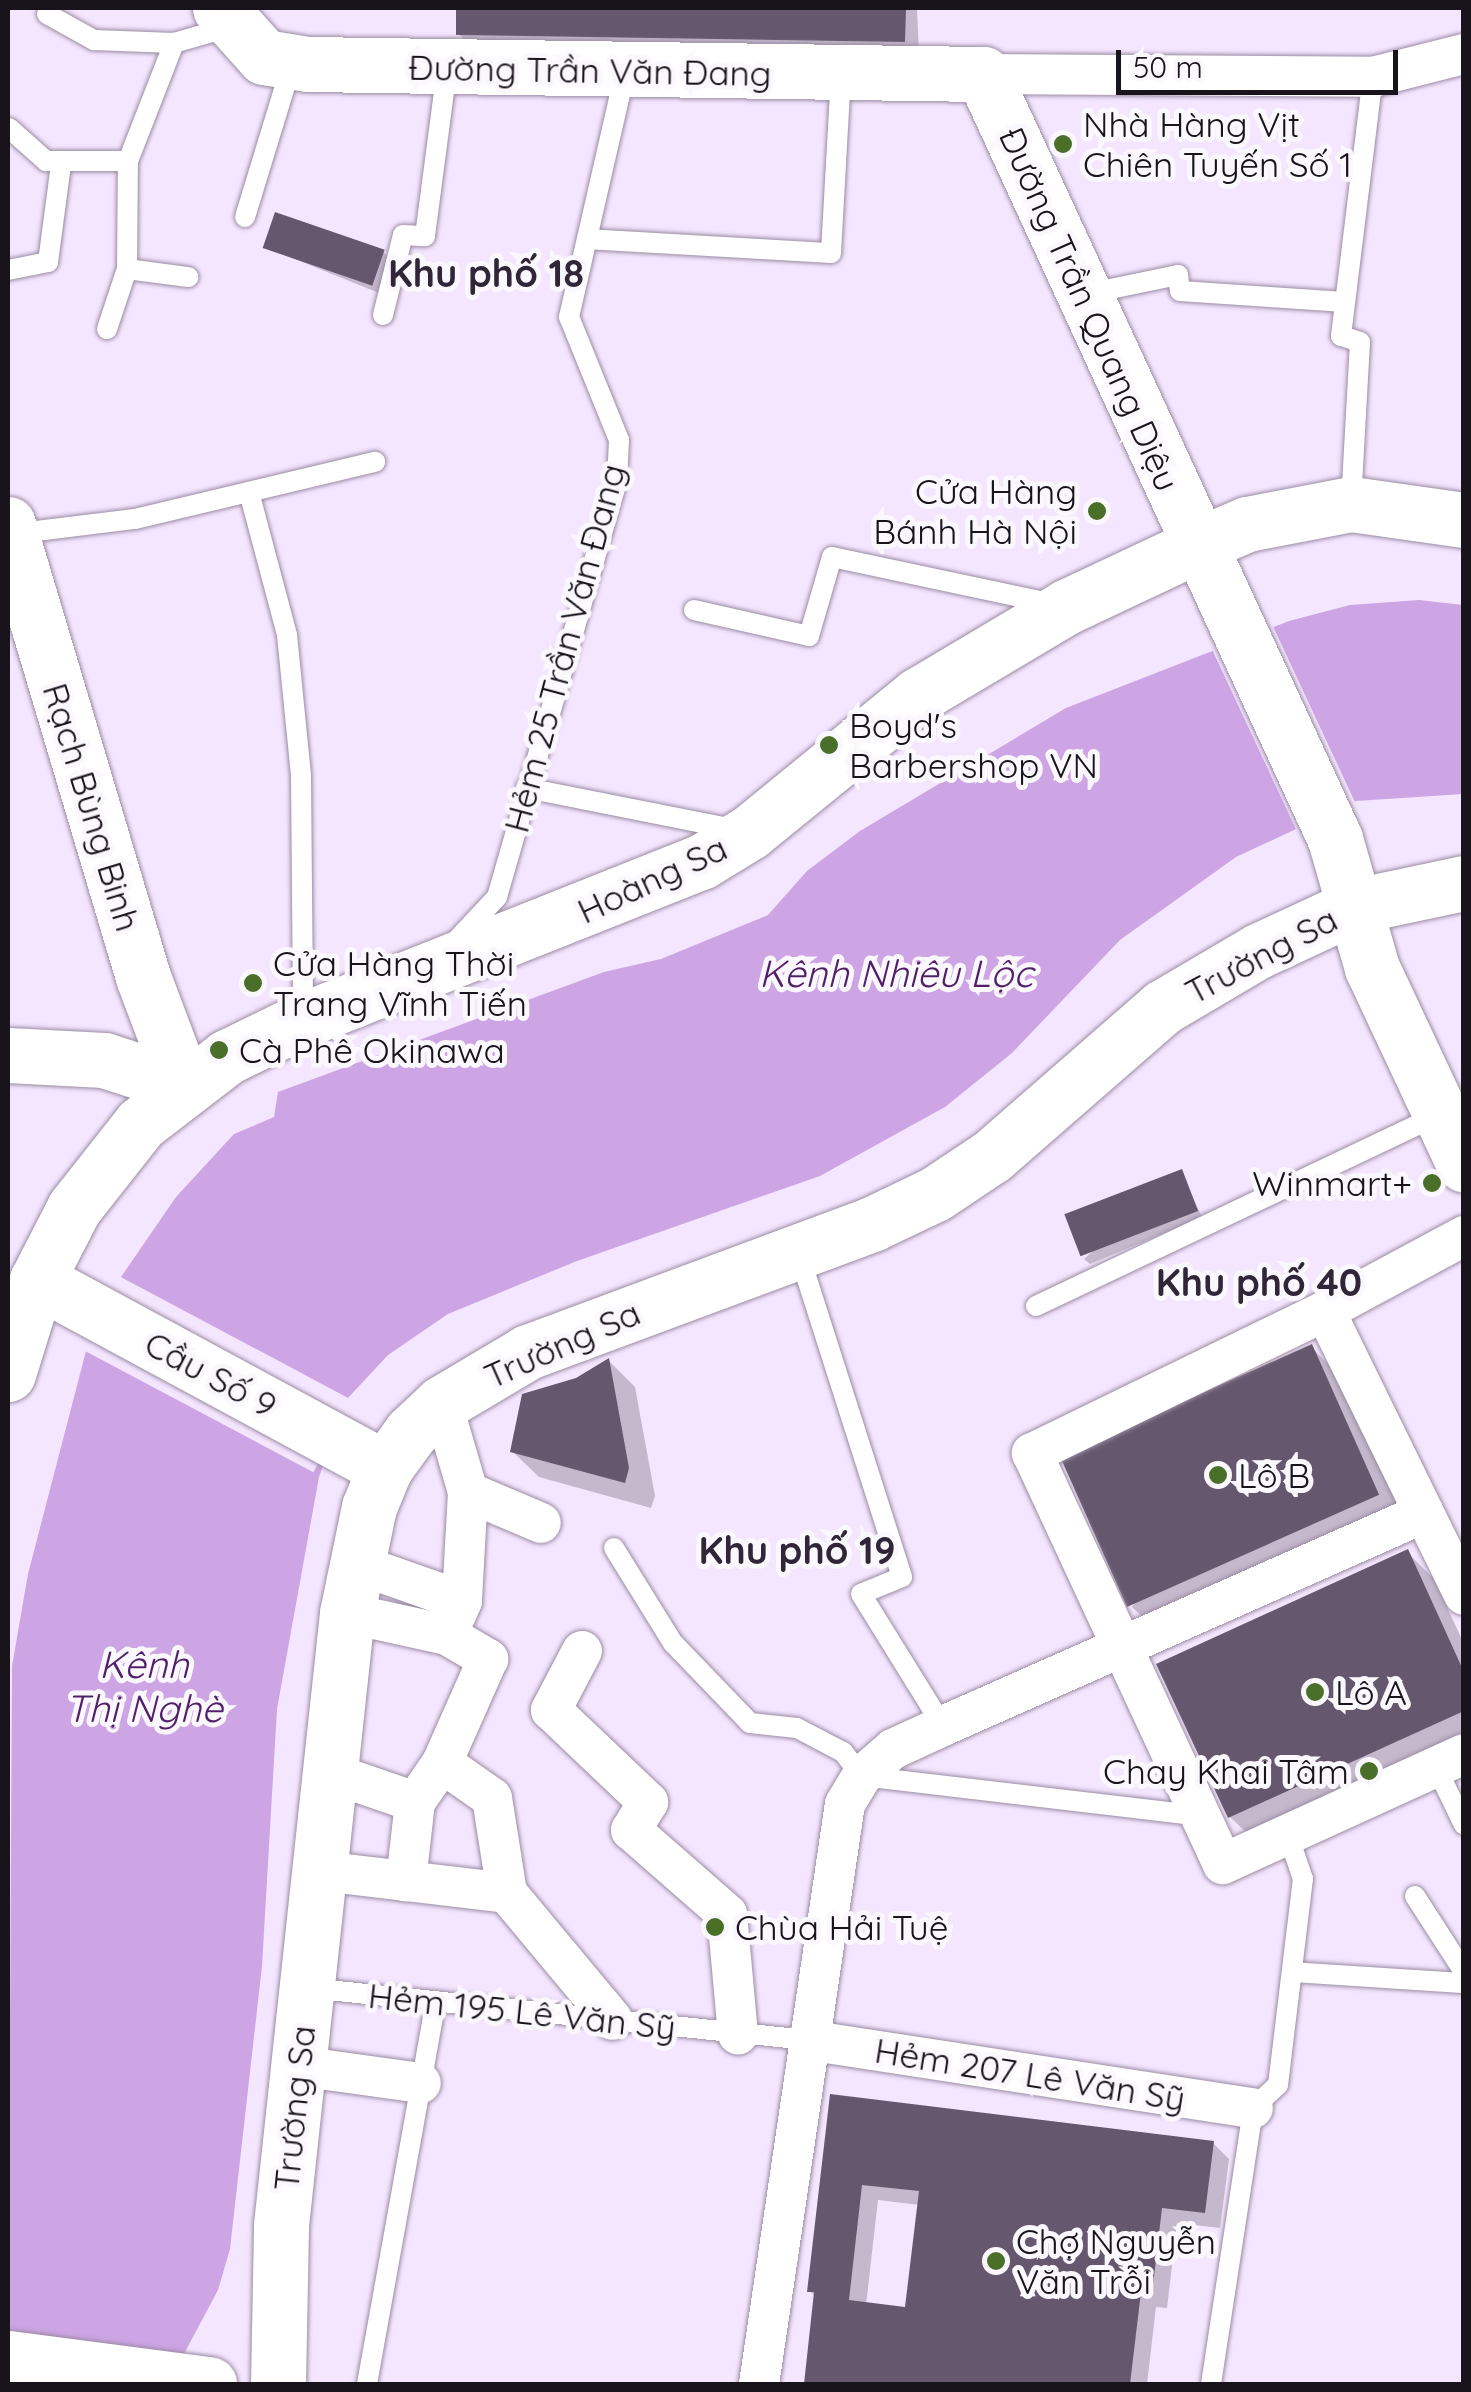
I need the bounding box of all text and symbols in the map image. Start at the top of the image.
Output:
scale bar [1121,30,1404,92]
street label: Đường Trần Văn Đang [408,46,772,94]
text: 50 m [1133,48,1203,86]
place label: Nhà Hàng Vịt Chiên Tuyến Số 1 [1083,103,1352,185]
street label: Đường Trần Quang Diệu [991,121,1189,497]
marker: Nhà Hàng Vịt Chiên Tuyến Số 1 [1052,133,1074,155]
district label: Khu phố 18 [388,251,584,297]
street label: Hẻm 25 Trần Văn Đang [495,459,633,837]
place label: Cửa Hàng Bánh Hà Nội [873,470,1077,552]
marker: Cửa Hàng Bánh Hà Nội [1086,500,1108,522]
street label: Rạch Bùng Binh [34,678,150,936]
place label: Boyd's Barbershop VN [849,704,1098,786]
marker: Boyd's Barbershop VN [818,734,840,756]
street label: Hoàng Sa [571,826,733,932]
street label: Trường Sa [1178,897,1344,1013]
place label: Cửa Hàng Thời Trang Vĩnh Tiến [273,942,527,1024]
water label: Kênh Nhiêu Lộc [759,951,1033,997]
marker: Cửa Hàng Thời Trang Vĩnh Tiến [242,972,264,994]
place label: Cà Phê Okinawa [239,1029,505,1071]
marker: Cà Phê Okinawa [208,1039,230,1061]
place label: Winmart+ [1252,1162,1412,1204]
marker: Winmart+ [1421,1172,1443,1194]
district label: Khu phố 40 [1156,1260,1362,1306]
street label: Trường Sa [478,1291,646,1397]
street label: Cầu Số 9 [138,1322,284,1426]
place label: Lô B [1238,1454,1310,1496]
marker: Lô B [1207,1464,1229,1486]
district label: Khu phố 19 [699,1528,895,1574]
water label: Kênh Thị Nghè [65,1642,223,1732]
place label: Lô A [1335,1671,1407,1713]
marker: Lô A [1304,1681,1326,1703]
place label: Chay Khai Tâm [1103,1750,1349,1792]
marker: Chay Khai Tâm [1358,1760,1380,1782]
place label: Chùa Hải Tuệ [735,1906,948,1948]
marker: Chùa Hải Tuệ [704,1916,726,1938]
street label: Hẻm 195 Lê Văn Sỹ [366,1974,678,2048]
street label: Trường Sa [264,2023,324,2193]
street label: Hẻm 207 Lê Văn Sỹ [872,2029,1188,2119]
place label: Chợ Nguyễn Văn Trỗi [1016,2220,1216,2302]
marker: Chợ Nguyễn Văn Trỗi [985,2250,1007,2272]

